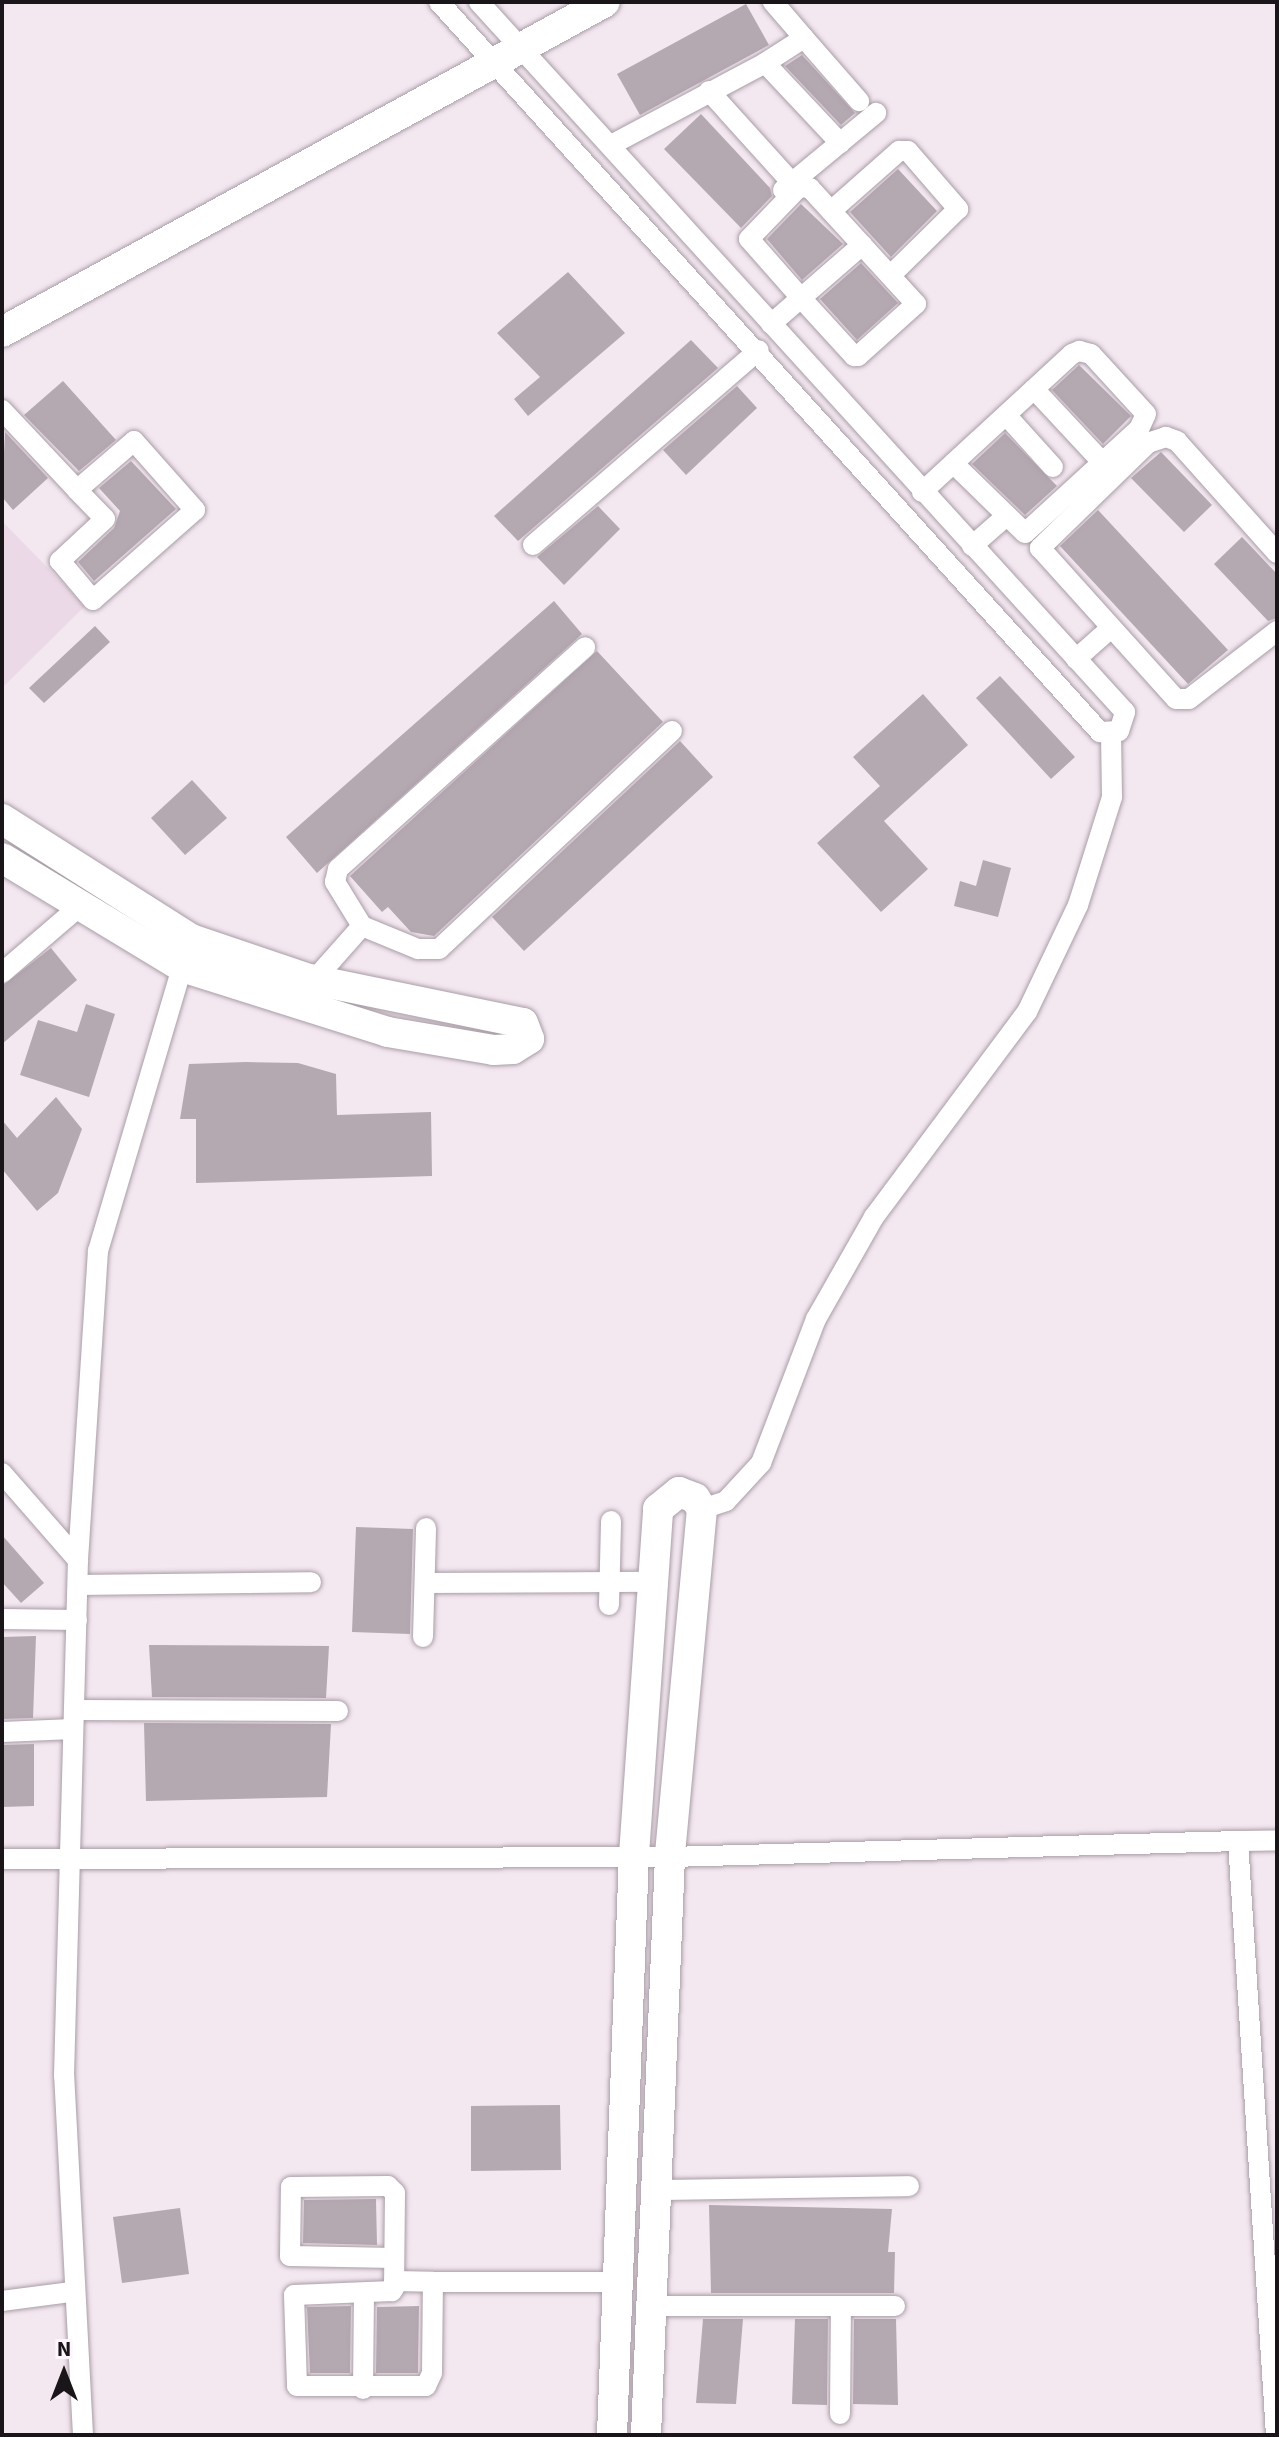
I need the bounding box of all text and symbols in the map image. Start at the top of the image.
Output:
north arrow [24,2333,104,2413]
text: N [57,2333,71,2365]

